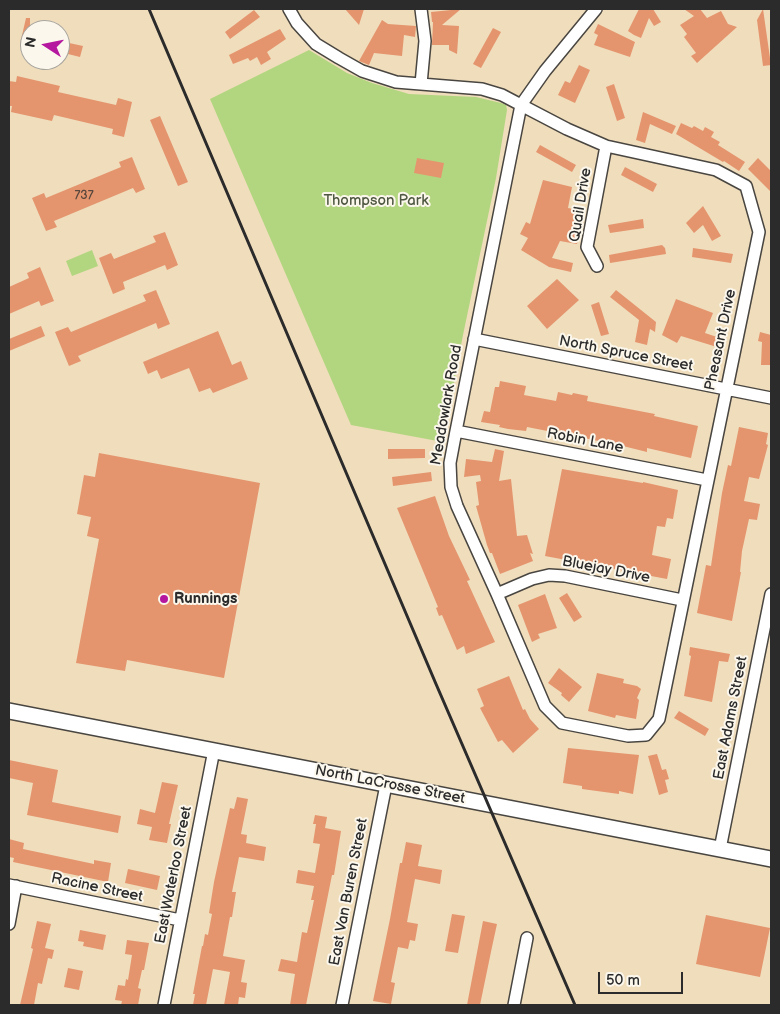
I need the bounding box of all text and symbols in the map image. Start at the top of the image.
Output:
north arrow [20,20,70,70]
text: N [21,35,40,49]
street label: Quail Drive [566,167,596,243]
house number: 737 [74,189,94,203]
park label: Thompson Park [323,192,429,210]
street label: Pheasant Drive [701,288,741,392]
street label: North Spruce Street [558,332,694,376]
street label: Meadowlark Road [428,343,466,467]
street label: Robin Lane [545,425,625,457]
street label: Bluejay Drive [561,553,651,587]
place label: Runnings [174,590,237,608]
marker: Runnings [158,593,170,605]
street label: East Adams Street [710,655,752,781]
street label: North LaCrosse Street [314,762,466,808]
street label: East Waterloo Street [152,805,196,945]
street label: East Van Buren Street [326,817,372,967]
street label: Racine Street [50,870,144,906]
scale bar [600,962,685,994]
text: 50 m [606,971,640,990]

